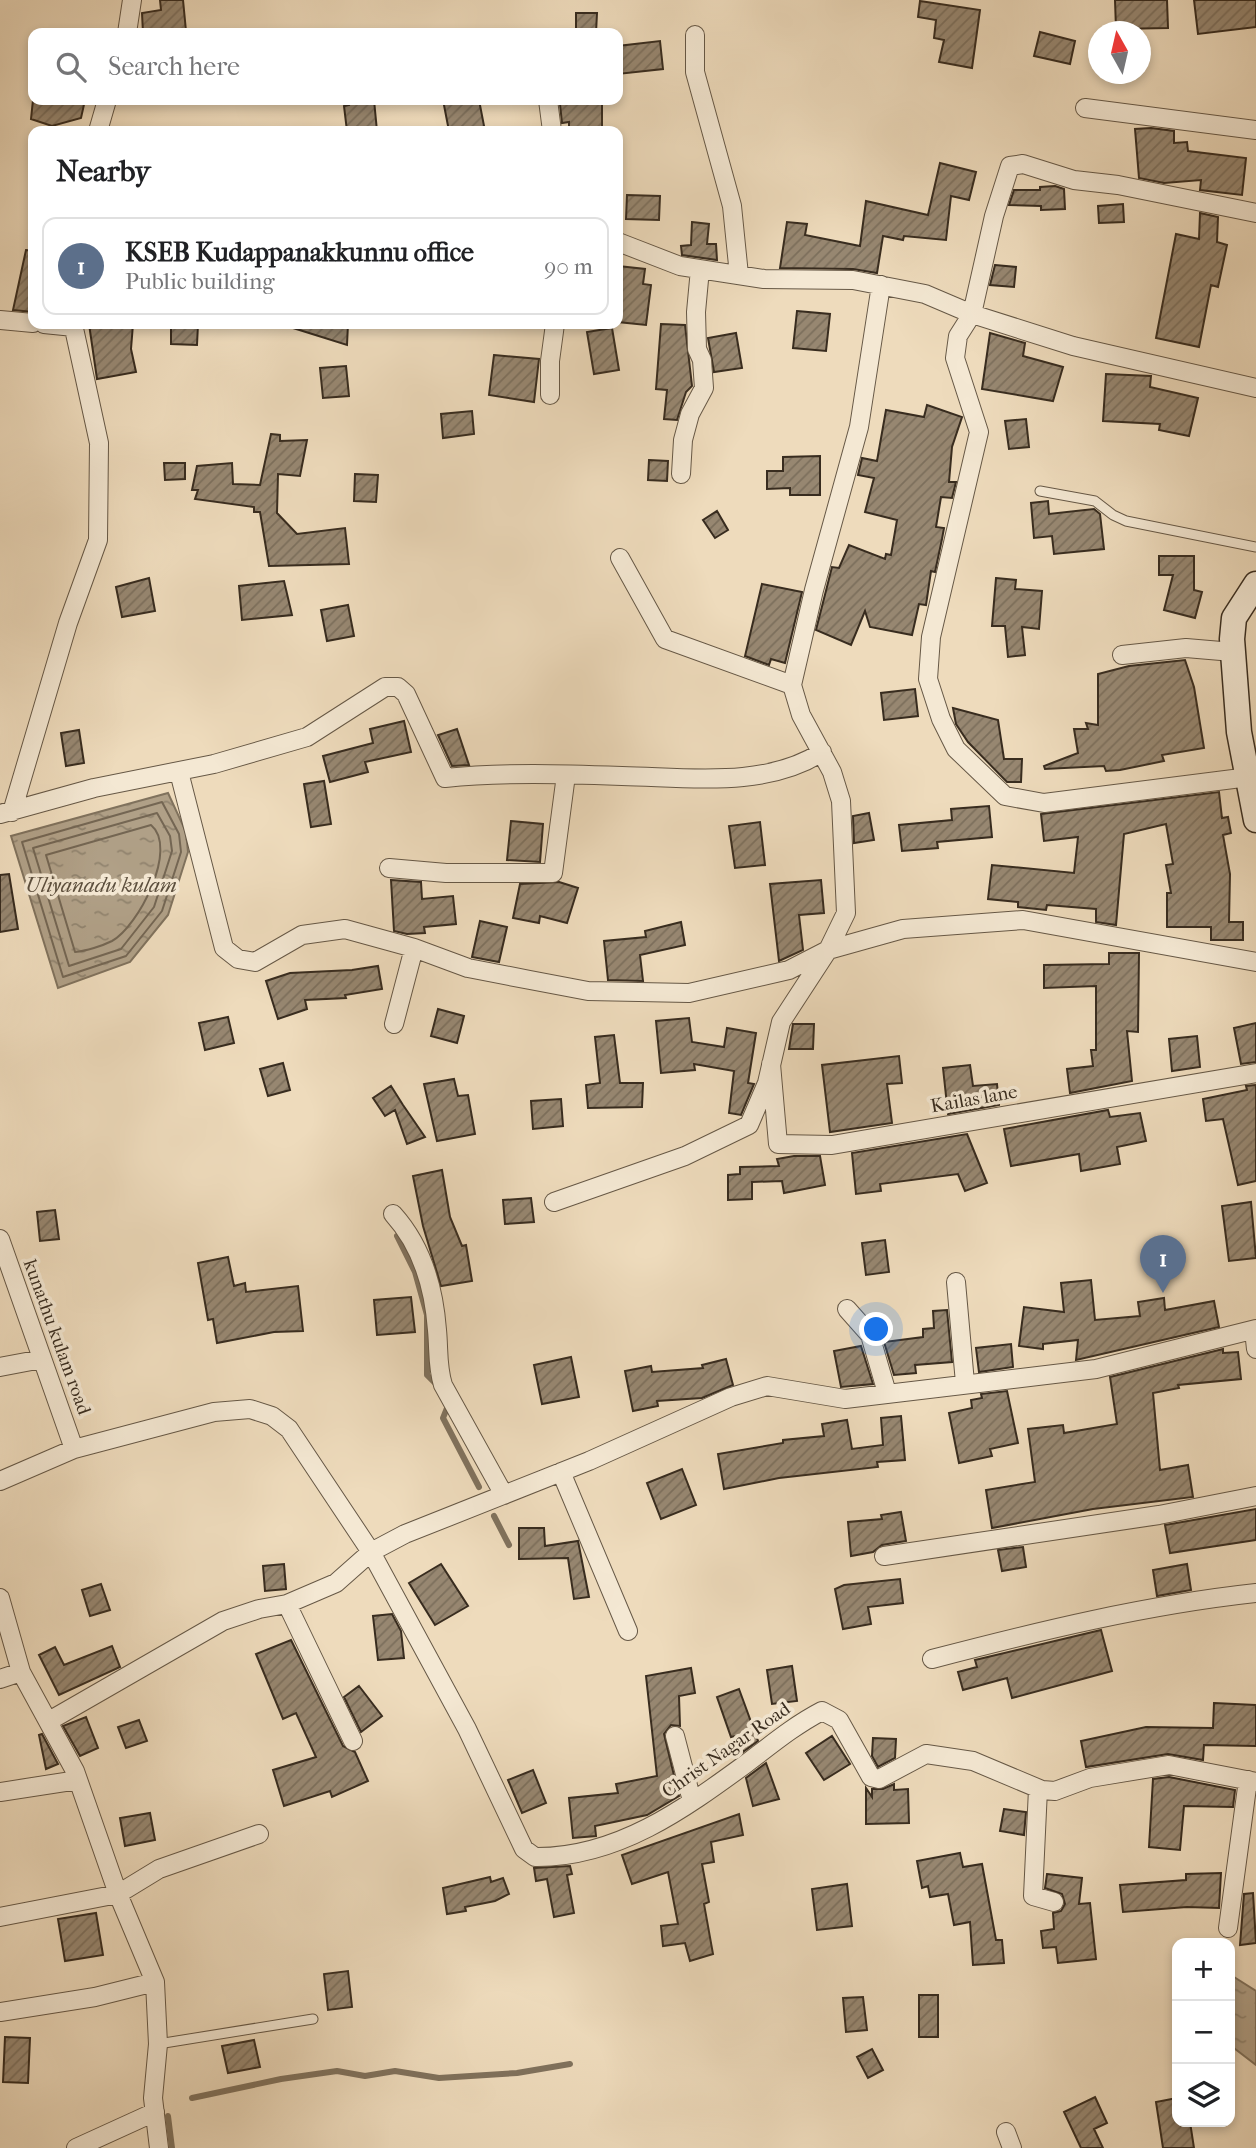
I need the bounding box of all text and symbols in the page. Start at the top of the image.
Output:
north arrow [1088,21,1151,84]
search box [28,28,623,105]
icon: search [52,48,90,86]
text: Search here [108,51,240,82]
text: Nearby [56,154,151,189]
text: KSEB Kudappanakkunnu office [125,237,474,268]
text: 1 [77,253,85,280]
text: 90 m [544,253,593,280]
text: Public building [125,268,275,295]
water label: Uliyanadu kulam [25,873,177,897]
street label: Kailas lane [929,1081,1019,1117]
pin: 1 [1140,1235,1186,1293]
street label: kunathu kulam road [19,1256,96,1418]
your location [859,1312,893,1346]
street label: Christ Nagar Road [658,1697,795,1802]
map controls [1172,1938,1235,2127]
button: + [1172,1938,1235,2001]
button: − [1172,2001,1235,2064]
button: layers [1172,2064,1235,2127]

